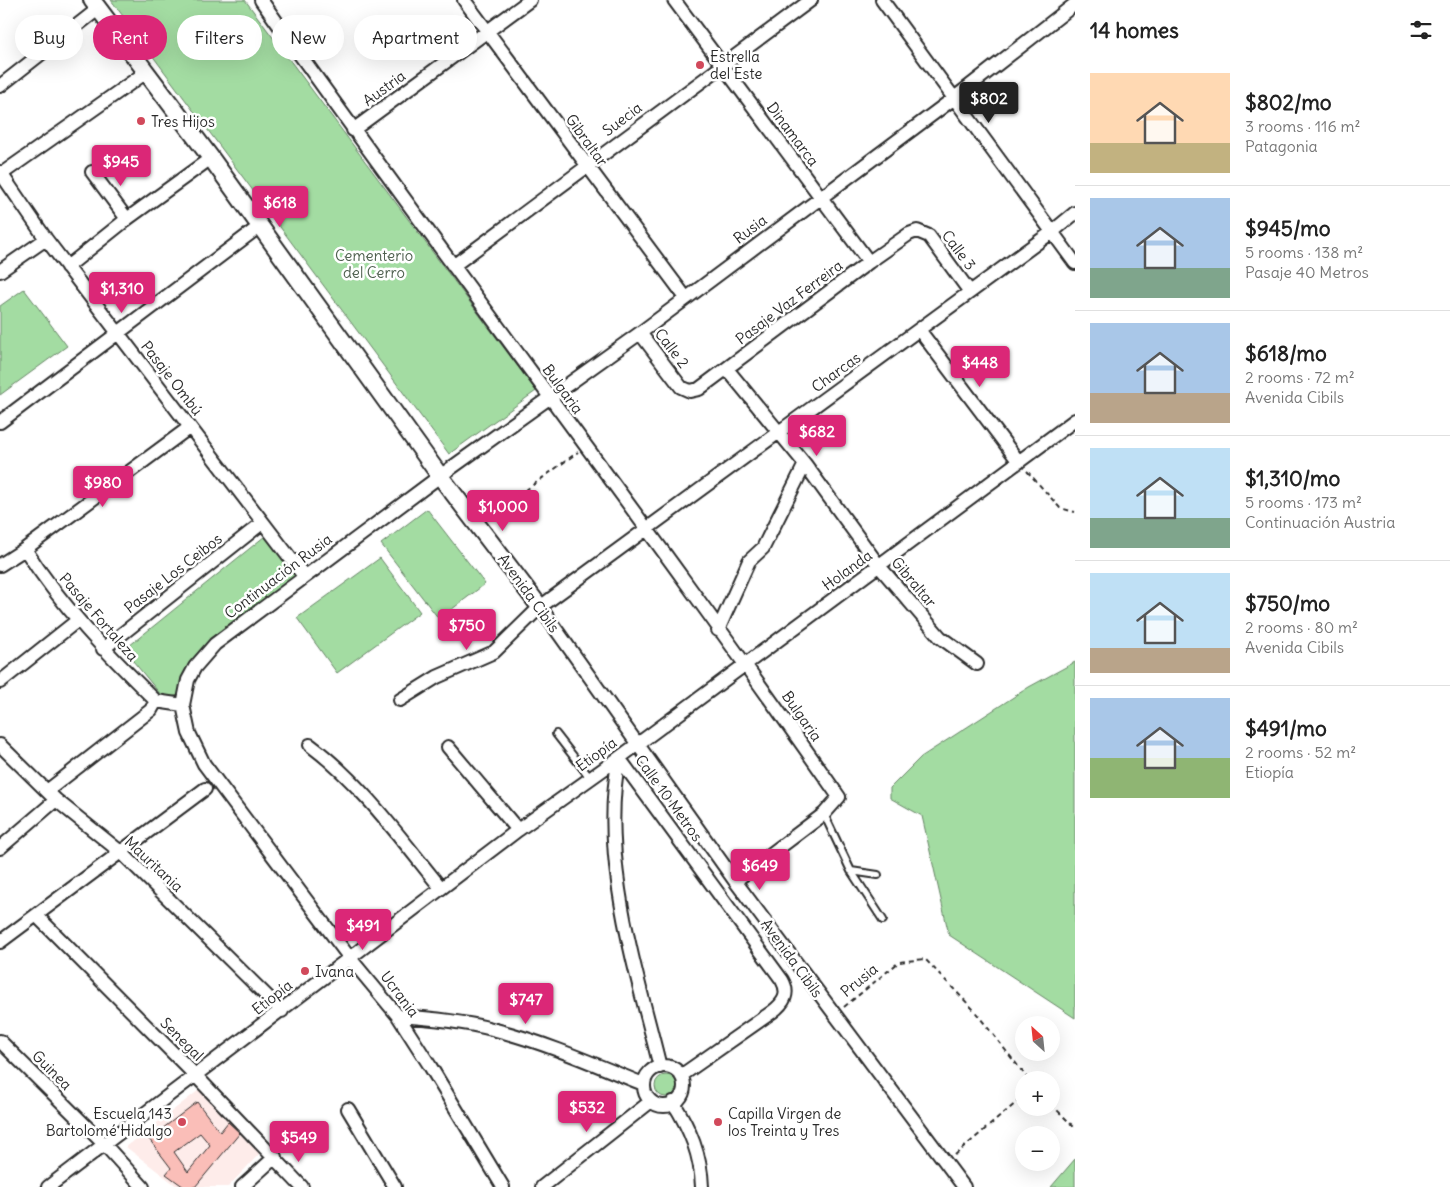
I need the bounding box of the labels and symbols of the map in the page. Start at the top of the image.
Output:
place label: Estrella del Este [710,47,762,83]
marker: Estrella del Este [694,59,706,71]
street label: Austria [359,66,409,110]
pin: $802 [959,82,1019,124]
street label: Suecia [598,98,646,140]
street label: Dinamarca [763,98,823,170]
street label: Gibraltar [562,110,612,170]
place label: Tres Hijos [151,112,215,131]
marker: Tres Hijos [135,115,147,127]
pin: $945 [91,144,151,187]
pin: $618 [250,186,310,228]
street label: Rusia [730,210,771,248]
street label: Calle 3 [938,226,980,274]
park label: Cementerio del Cerro [335,246,413,282]
street label: Pasaje Vaz Ferreira [732,255,847,348]
pin: $1,310 [81,272,163,314]
street label: Calle 2 [651,324,693,372]
street label: Pasaje Ombú [137,337,207,419]
pin: $448 [950,346,1010,388]
street label: Charcas [808,348,864,396]
street label: Bulgaria [539,360,588,418]
pin: $682 [787,414,847,457]
pin: $980 [73,466,133,508]
pin: $1,000 [462,490,544,532]
street label: Pasaje Los Ceibos [120,529,226,617]
street label: Continuación Rusia [221,529,336,623]
street label: Holanda [818,545,876,594]
street label: Avenida Cibils [494,550,564,636]
street label: Gibraltar [887,553,941,611]
street label: Pasaje Fortaleza [56,569,143,665]
pin: $750 [437,608,497,651]
street label: Bulgaria [778,687,826,745]
street label: Etiopía [572,733,621,775]
street label: Calle 10 Metros [631,751,707,845]
street label: Mauritania [121,832,187,896]
pin: $649 [730,848,790,891]
pin: $491 [333,908,393,951]
street label: Avenida Cibils [757,915,827,1001]
street label: Prusia [836,959,882,1001]
place label: Ivana [315,962,354,981]
marker: Ivana [299,965,311,977]
street label: Ucrania [376,967,424,1021]
street label: Etiopía [248,975,296,1019]
pin: $747 [496,982,556,1025]
street label: Senegal [156,1013,208,1065]
north arrow [1015,1016,1060,1061]
street label: Guinea [28,1046,76,1094]
pin: $532 [557,1090,617,1133]
place label: Escuela 143 Bartolomé Hidalgo [46,1104,172,1140]
place label: Capilla Virgen de los Treinta y Tres [728,1104,841,1140]
marker: Escuela 143 Bartolomé Hidalgo [176,1116,188,1128]
marker: Capilla Virgen de los Treinta y Tres [712,1116,724,1128]
pin: $549 [269,1120,329,1163]

